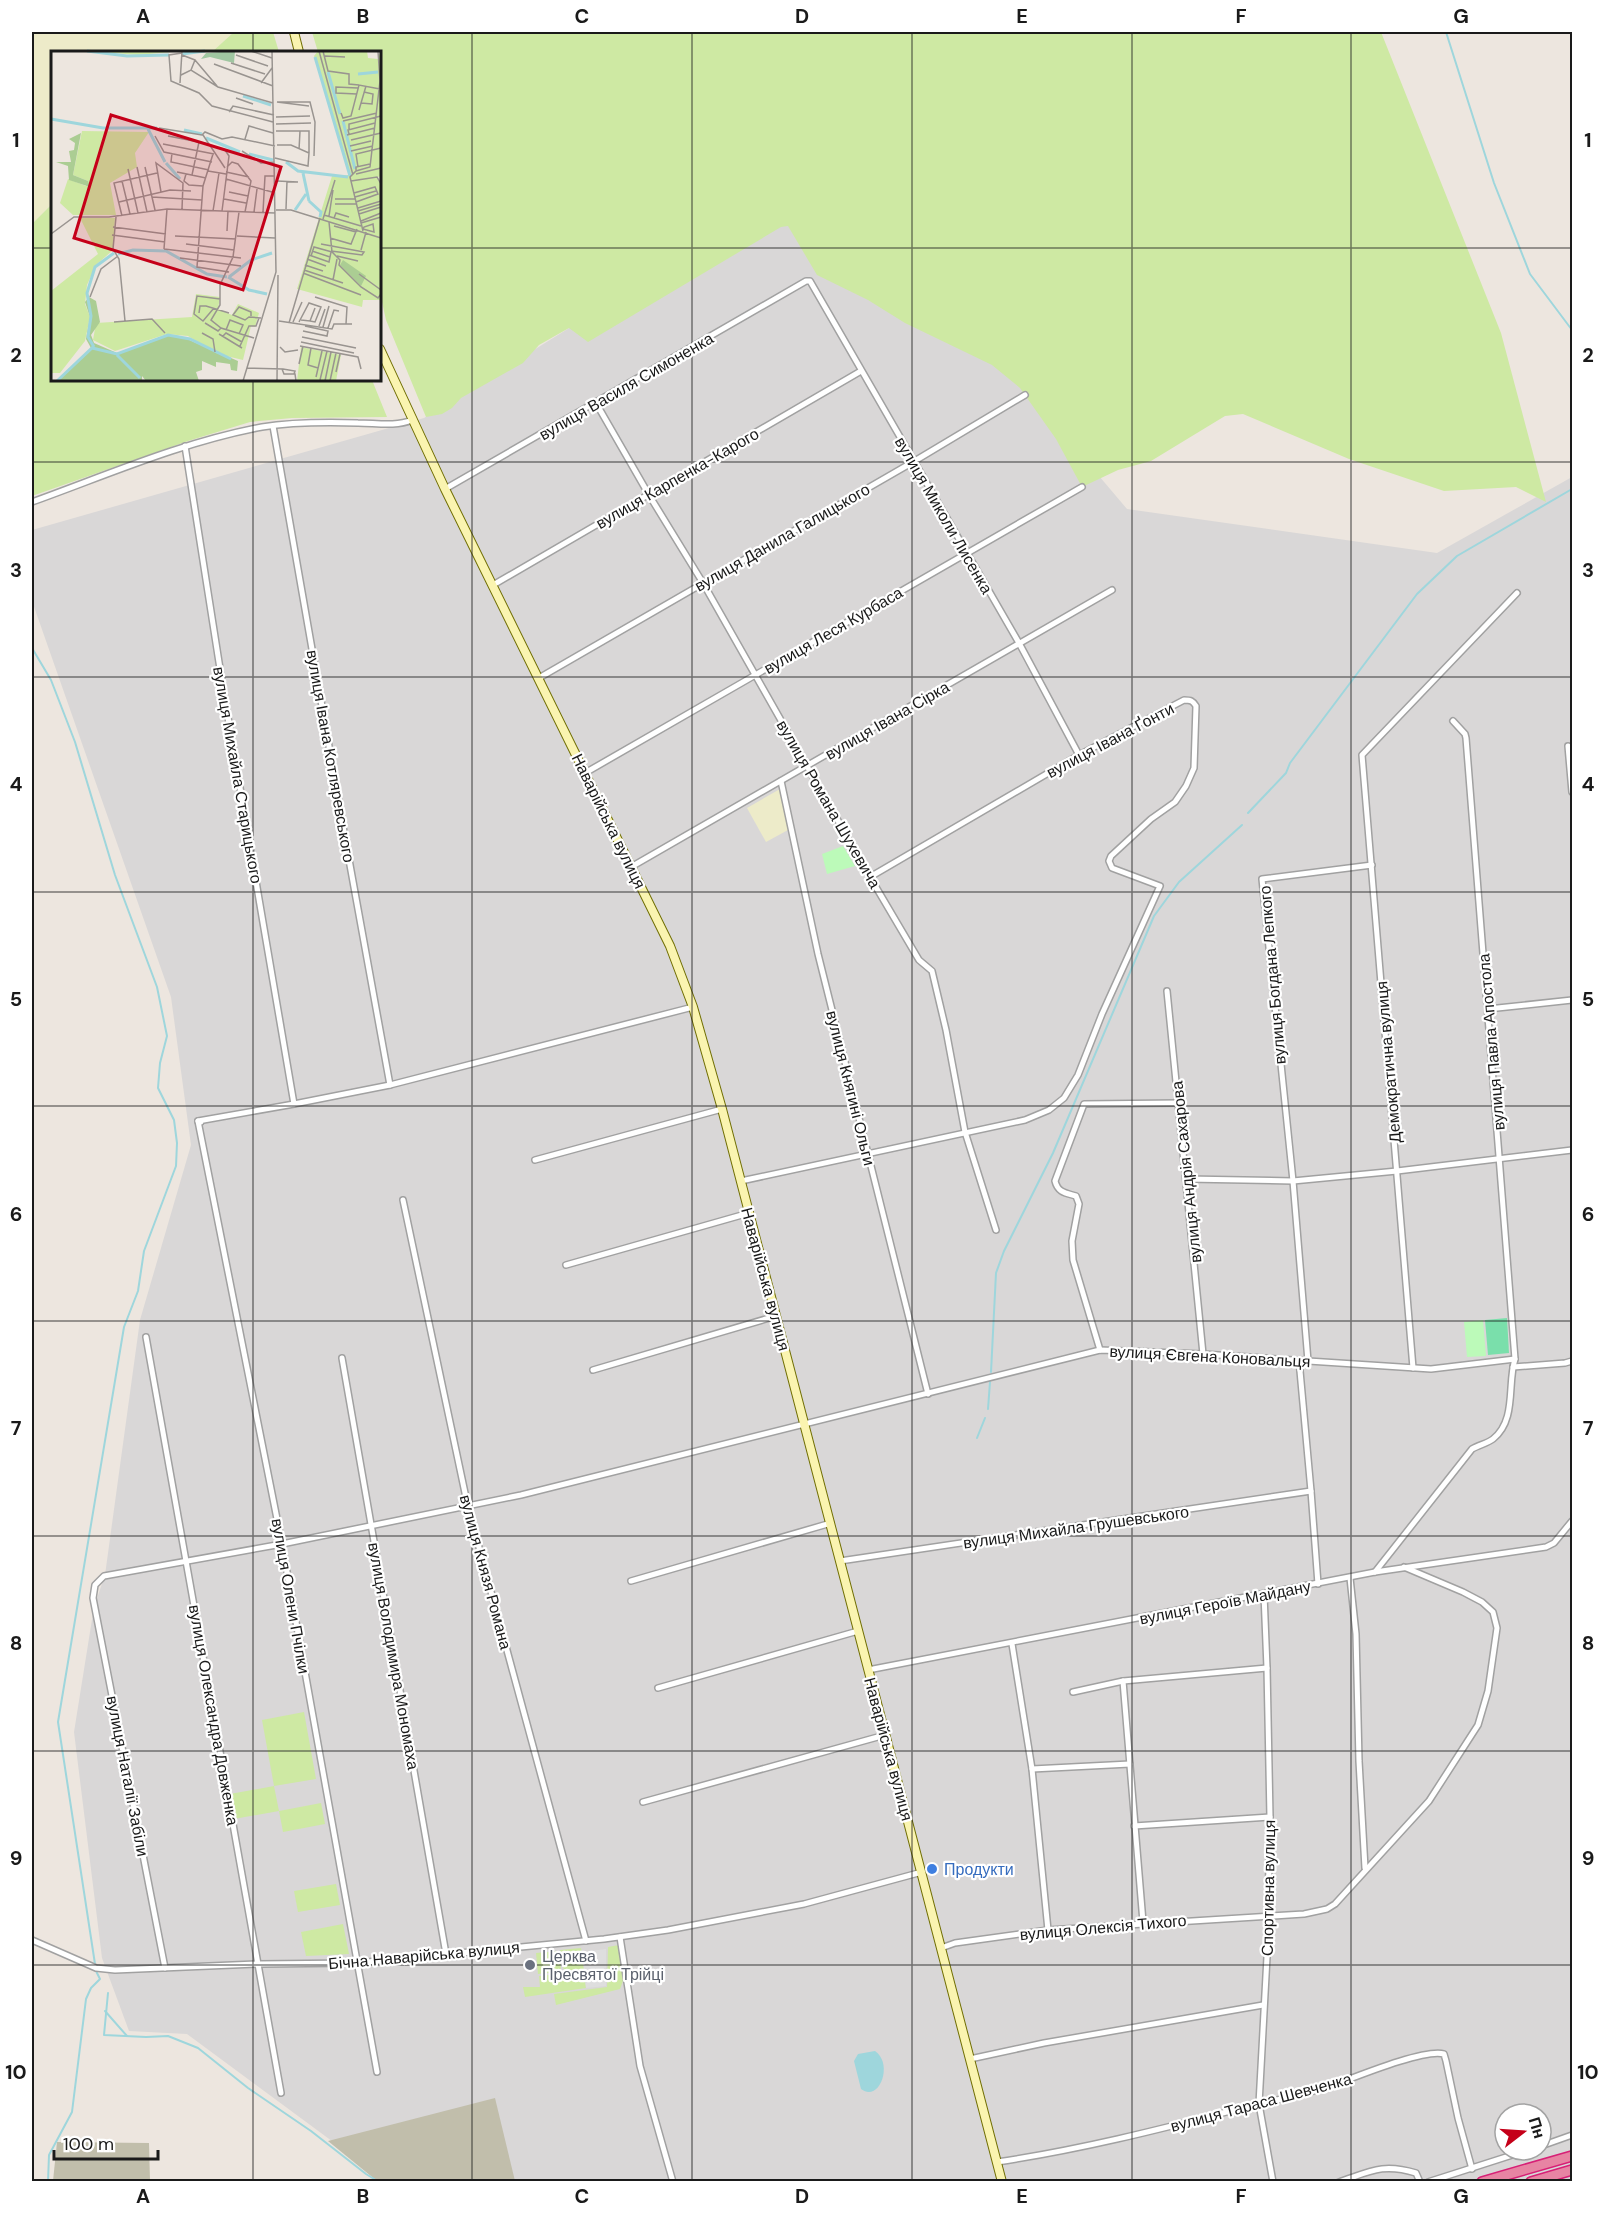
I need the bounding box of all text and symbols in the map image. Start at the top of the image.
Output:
text: A [136,3,150,29]
text: B [357,3,369,29]
text: C [575,3,589,29]
text: D [795,3,809,29]
text: E [1016,3,1028,29]
text: F [1235,3,1247,29]
text: G [1453,3,1469,29]
inset map [51,51,381,381]
text: 1 [12,127,20,153]
text: 1 [1584,127,1592,153]
street label: вулиця Василя Симоненка [535,328,717,445]
text: 2 [10,342,22,368]
text: 2 [1582,342,1594,368]
street label: вулиця Карпенка-Карого [592,423,763,534]
street label: вулиця Миколи Лисенка [890,433,997,598]
street label: вулиця Данила Галицького [691,479,874,596]
text: 3 [10,557,22,583]
text: 3 [1582,557,1594,583]
street label: вулиця Леся Курбаса [760,582,907,679]
street label: вулиця Івана Котляревського [301,648,360,864]
street label: вулиця Михайла Старицького [208,665,267,885]
street label: вулиця Івана Сірка [821,676,953,765]
street label: вулиця Івана Ґонти [1043,698,1178,783]
street label: вулиця Романа Шухевича [772,716,885,892]
street label: Наварійська вулиця [567,750,650,892]
text: 4 [10,771,23,797]
text: 4 [1582,771,1595,797]
street label: вулиця Богдана Лепкого [1254,885,1291,1065]
street label: вулиця Павла Апостола [1473,953,1510,1131]
street label: Демократична вулиця [1371,980,1406,1144]
text: 5 [10,986,22,1012]
text: 5 [1582,986,1594,1012]
street label: вулиця Княгині Ольги [821,1008,880,1168]
street label: вулиця Андрія Сахарова [1166,1080,1206,1264]
text: 6 [10,1201,22,1227]
text: 6 [1582,1201,1594,1227]
street label: Наварійська вулиця [736,1205,795,1353]
street label: вулиця Євгена Коновальця [1109,1341,1311,1372]
text: 7 [11,1415,22,1441]
text: 7 [1583,1415,1594,1441]
street label: вулиця Князя Романа [455,1492,516,1652]
street label: вулиця Михайла Грушевського [962,1501,1190,1554]
street label: вулиця Олени Пчілки [267,1517,315,1675]
street label: вулиця Володимира Мономаха [363,1541,424,1771]
street label: вулиця Героїв Майдану [1138,1576,1313,1629]
street label: вулиця Олександра Довженка [184,1603,243,1827]
text: 8 [10,1630,22,1656]
text: 8 [1582,1630,1594,1656]
street label: Наварійська вулиця [859,1675,918,1823]
street label: вулиця Наталії Забіли [102,1694,153,1858]
street label: Спортивна вулиця [1257,1820,1280,1956]
text: 9 [10,1845,22,1871]
text: 9 [1582,1845,1594,1871]
place label: Продукти [944,1859,1014,1880]
marker: Продукти [925,1862,939,1876]
street label: вулиця Олексія Тихого [1019,1910,1187,1945]
street label: Бічна Наварійська вулиця [327,1937,521,1974]
place label: Церква Пресвятої Трійці [542,1946,664,1985]
marker: Церква Пресвятої Трійці [523,1958,537,1972]
text: 10 [5,2059,27,2085]
text: 10 [1577,2059,1599,2085]
street label: вулиця Тараса Шевченка [1168,2068,1354,2137]
north arrow [1493,2102,1553,2162]
text: Пн [1524,2115,1550,2141]
scale bar [54,2123,158,2161]
text: 100 m [63,2132,114,2156]
text: A [136,2183,150,2209]
text: B [357,2183,369,2209]
text: C [575,2183,589,2209]
text: D [795,2183,809,2209]
text: E [1016,2183,1028,2209]
text: F [1235,2183,1247,2209]
text: G [1453,2183,1469,2209]

